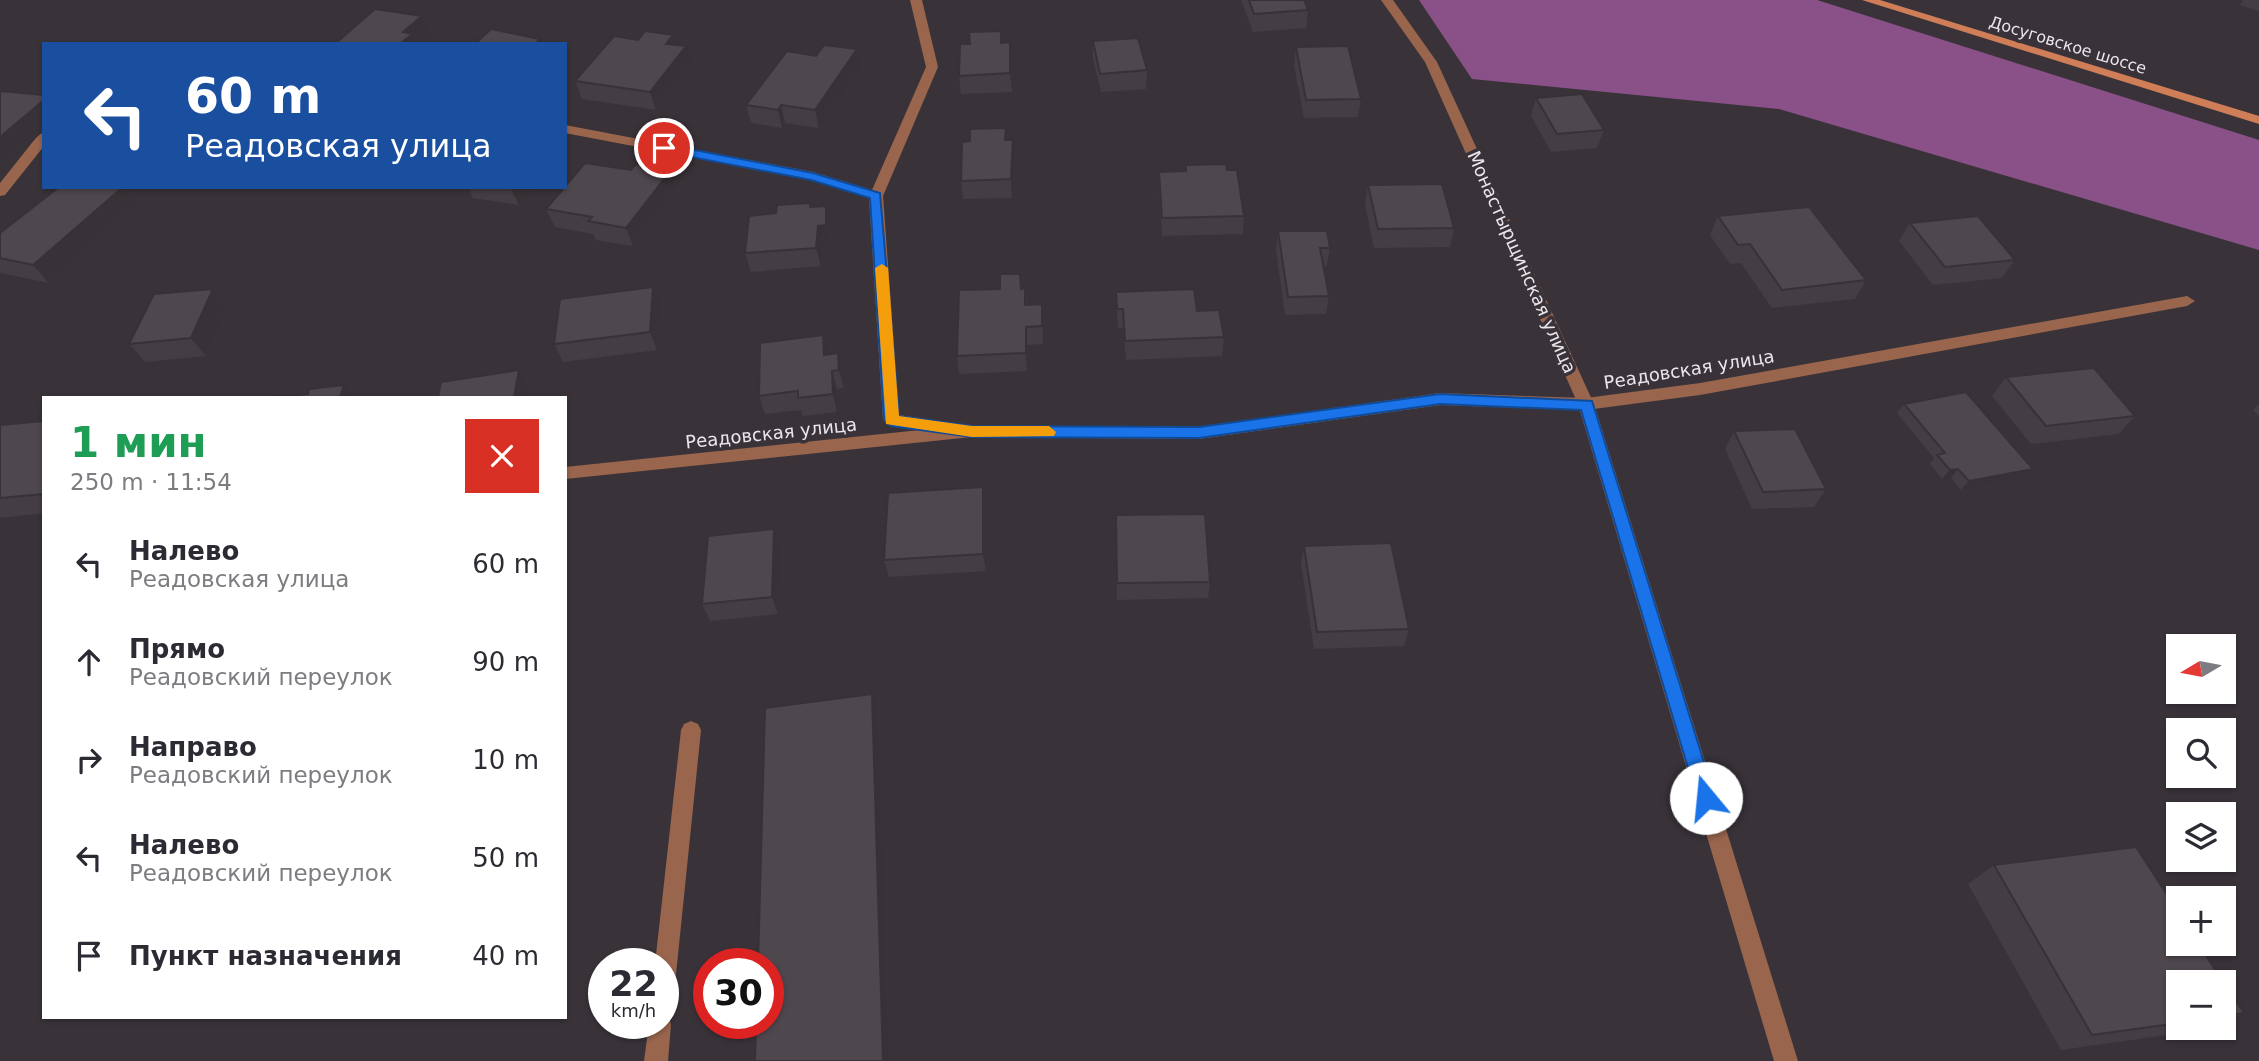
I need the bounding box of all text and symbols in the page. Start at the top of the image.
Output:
street label: Досуговское шоссе [1987,12,2149,78]
text: 60 m [185,68,321,125]
icon: left [70,70,161,161]
pin [634,118,694,178]
text: Реадовская улица [185,127,492,165]
icon: arrive [645,129,683,167]
street label: Монастырщинская улица [1463,148,1581,376]
street label: Реадовская улица [1602,345,1776,393]
street label: Реадовская улица [684,414,858,452]
text: 1 мин [70,418,207,467]
button: close [465,419,539,493]
text: 250 m · 11:54 [70,469,232,495]
text: Налево [129,536,239,566]
icon: left [70,545,108,583]
text: 60 m [472,549,539,579]
text: Реадовская улица [129,566,349,592]
text: Прямо [129,634,225,664]
north arrow [2166,634,2236,704]
map controls [2166,634,2236,1040]
icon: ahead [70,643,108,681]
text: 90 m [472,647,539,677]
text: Реадовский переулок [129,664,393,690]
button: search [2166,718,2236,788]
text: Направо [129,732,257,762]
icon: right [70,741,108,779]
text: 10 m [472,745,539,775]
position arrow [1669,761,1743,835]
text: Реадовский переулок [129,762,393,788]
button: layers [2166,802,2236,872]
text: Налево [129,830,239,860]
icon: left [70,839,108,877]
text: 50 m [472,843,539,873]
text: Реадовский переулок [129,860,393,886]
button: + [2166,886,2236,956]
icon: arrive [70,937,108,975]
text: Пункт назначения [129,941,402,971]
text: 40 m [472,941,539,971]
speed limit sign: 30 [693,948,784,1039]
text: 22 [609,964,658,1004]
button: − [2166,970,2236,1040]
text: km/h [611,1000,656,1021]

